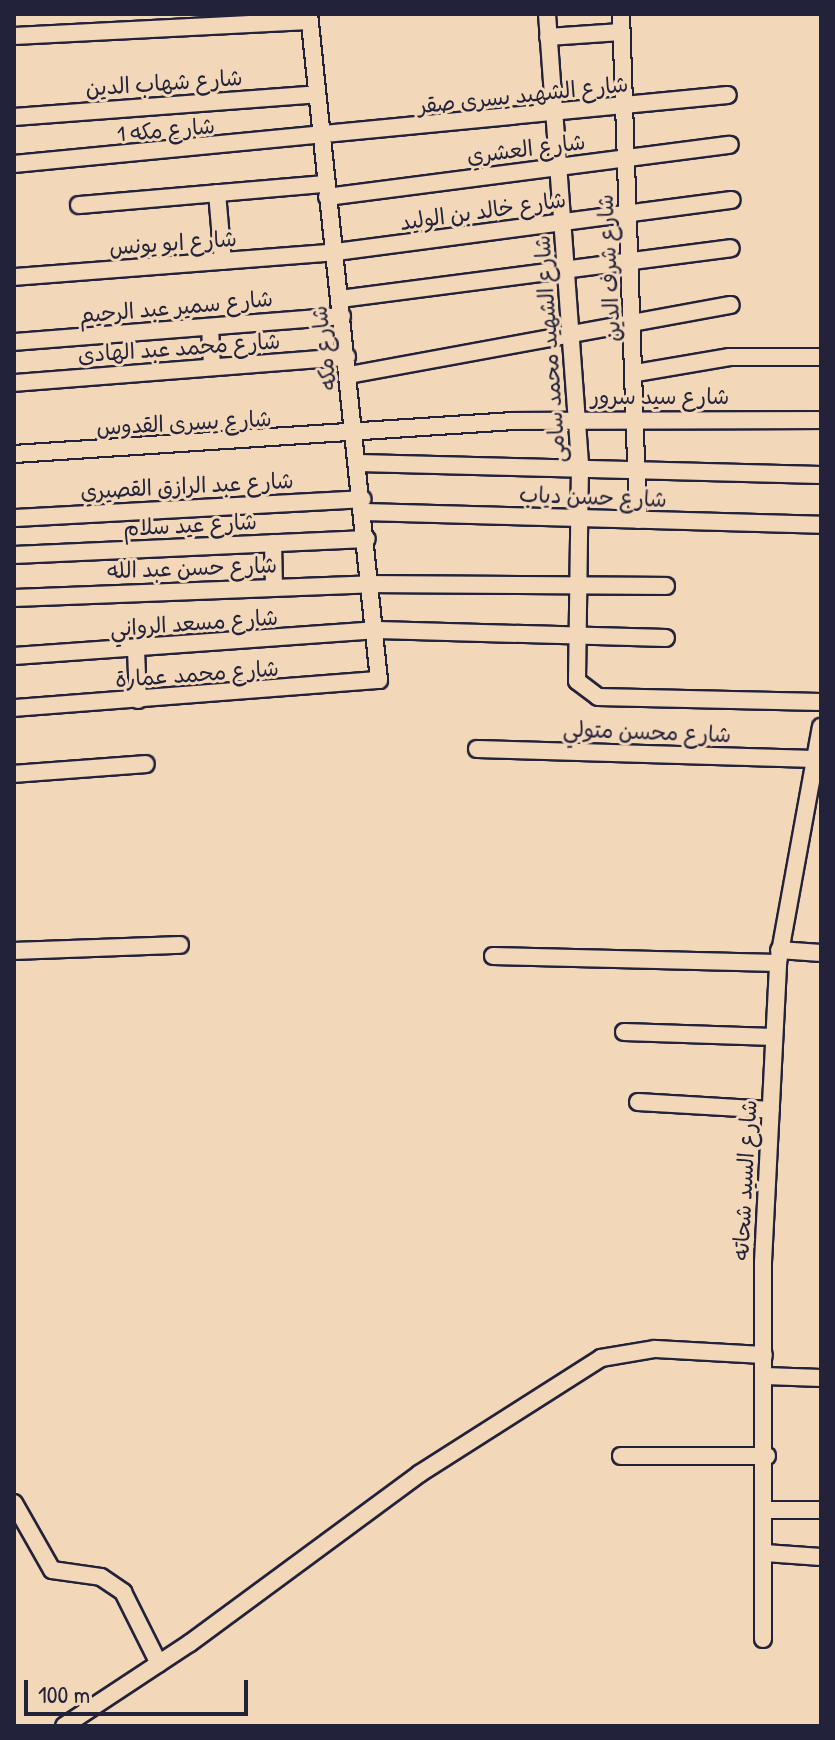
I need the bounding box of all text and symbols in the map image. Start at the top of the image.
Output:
street label: شارع شهاب الدين [85,64,243,102]
street label: شارع الشهيد يسرى صقر [416,71,630,119]
street label: شارع مكه 1 [116,113,216,147]
street label: شارع العشري [465,129,587,169]
street label: شارع خالد بن الوليد [398,186,568,236]
street label: شارع شرف الدين [592,193,626,343]
street label: شارع ابو يونس [108,225,238,261]
street label: شارع الشهيد محمد سامى [529,234,571,464]
street label: شارع سمير عبد الرحيم [78,285,274,329]
street label: شارع مكه [306,304,342,392]
street label: شارع محمد عبد الهادى [77,328,281,368]
street label: شارع سيد سرور [591,384,729,410]
street label: شارع يسرى القدوس [96,405,272,441]
street label: شارع عبد الرازق القصيري [80,467,294,505]
street label: شارع حسن دياب [519,481,667,513]
street label: شارع عيد سلام [122,508,258,542]
street label: شارع حسن عبد الله [106,552,278,584]
street label: شارع مسعد الرواني [109,604,279,642]
street label: شارع محمد عمارة [114,655,280,693]
street label: شارع محسن متولي [562,716,732,748]
street label: شارع السيد شحاته [728,1099,762,1261]
scale bar [28,1664,252,1714]
text: 100 m [38,1678,90,1710]

